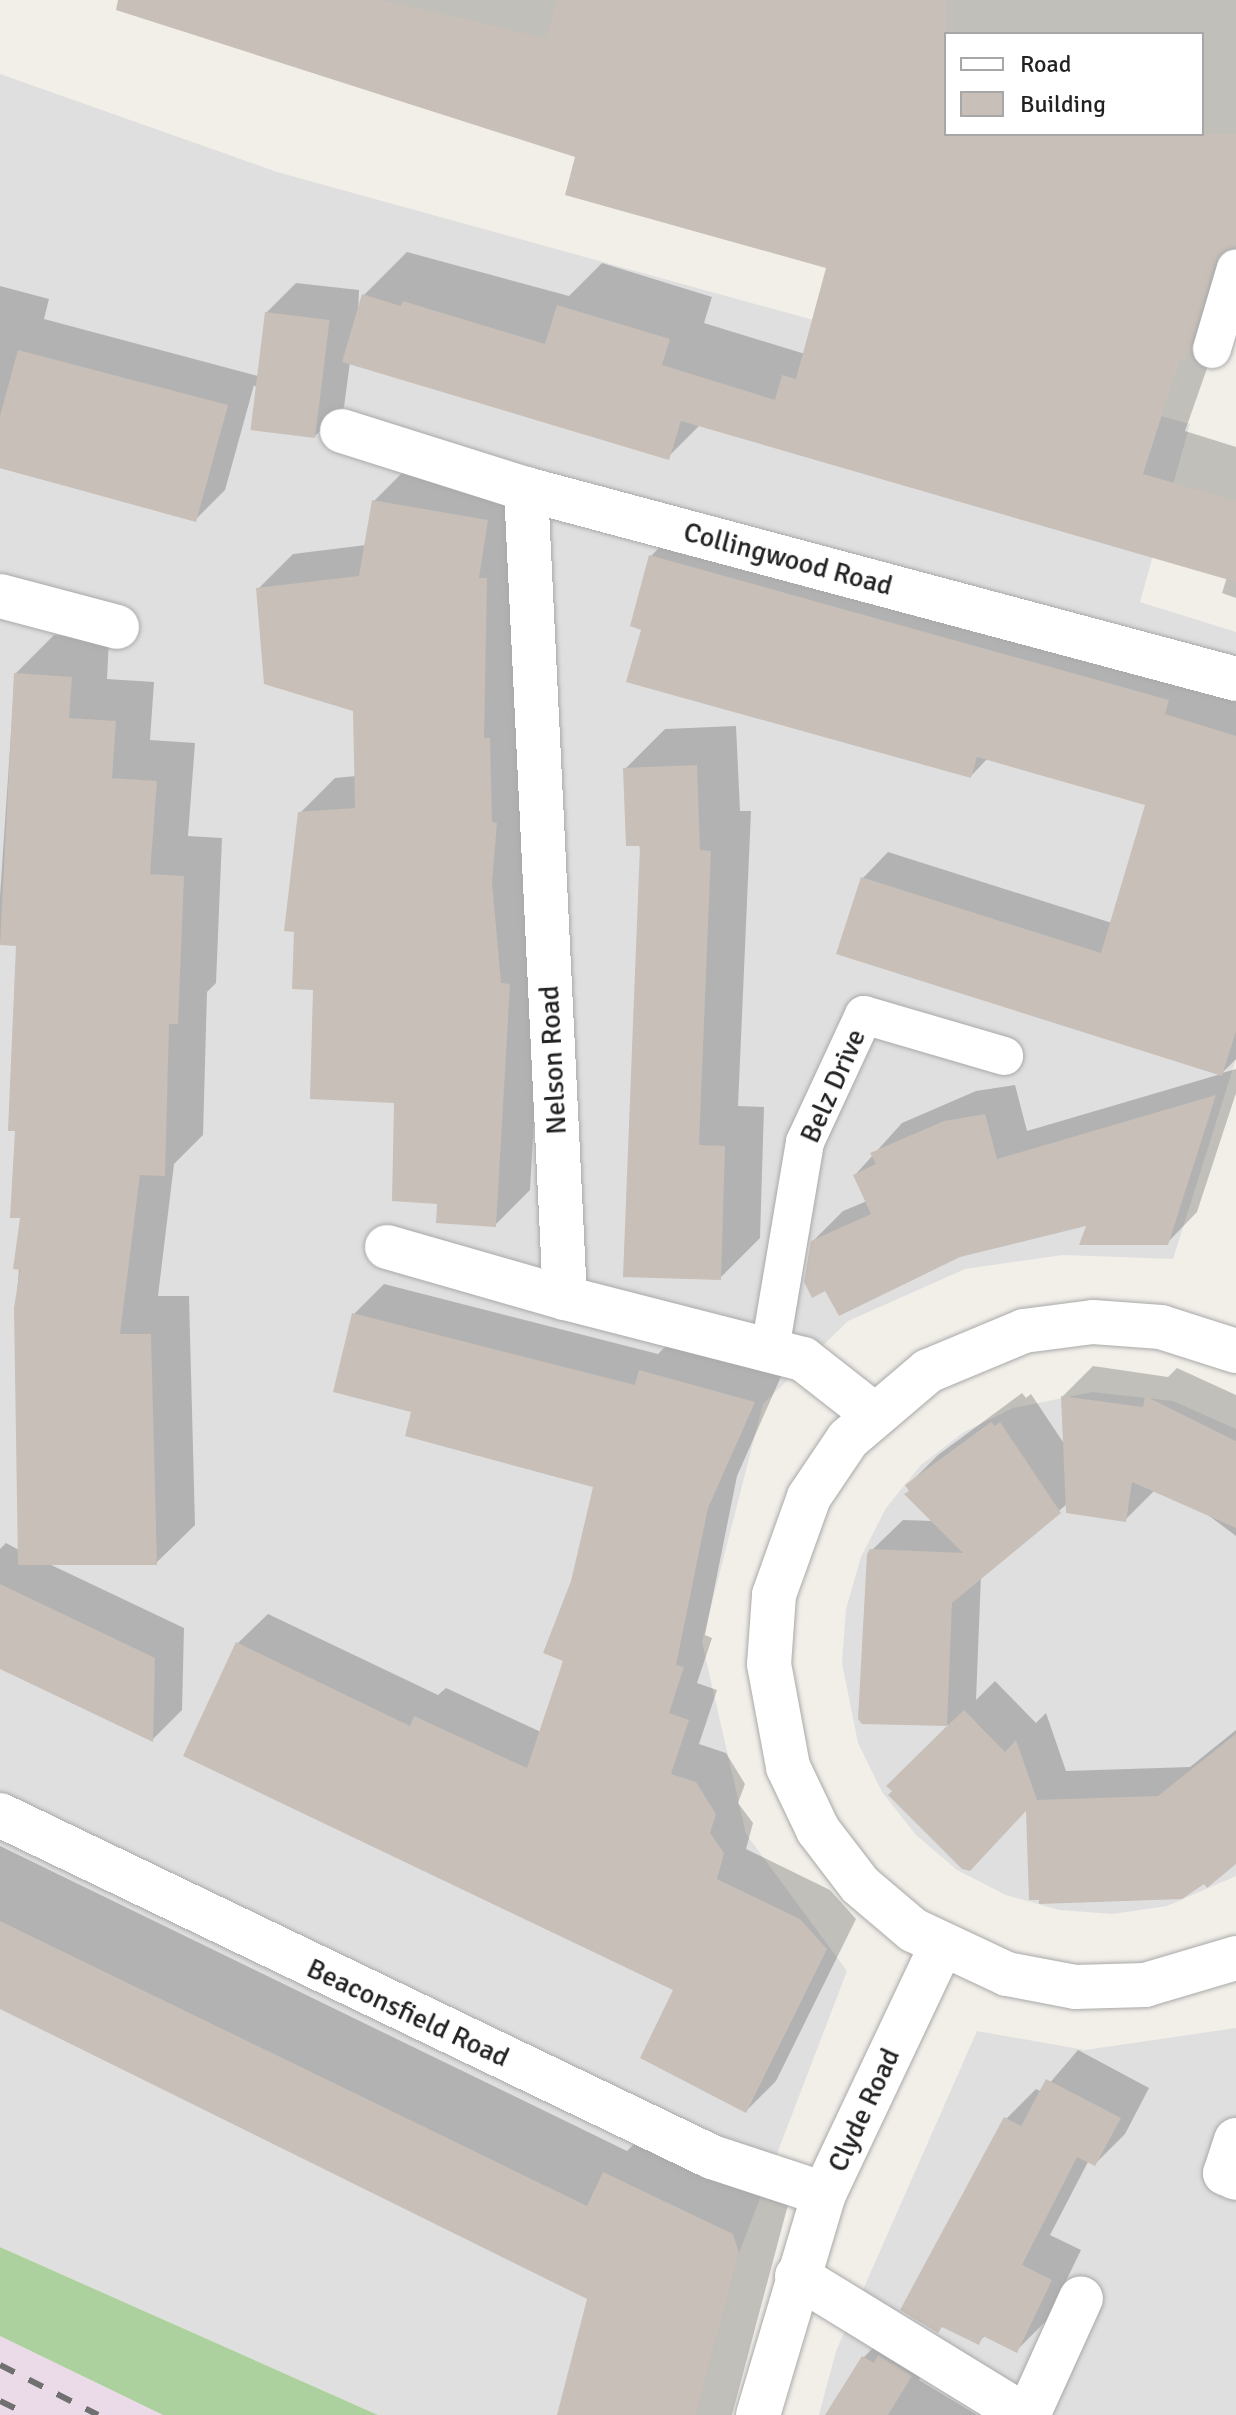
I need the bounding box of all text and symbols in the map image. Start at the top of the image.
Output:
legend [944,32,1204,136]
text: Road [1020,49,1071,79]
text: Building [1020,89,1106,119]
street label: Collingwood Road [680,515,896,603]
street label: Nelson Road [532,985,574,1135]
street label: Belz Drive [793,1024,873,1148]
street label: Beaconsfield Road [301,1951,515,2075]
street label: Clyde Road [821,2043,907,2177]

